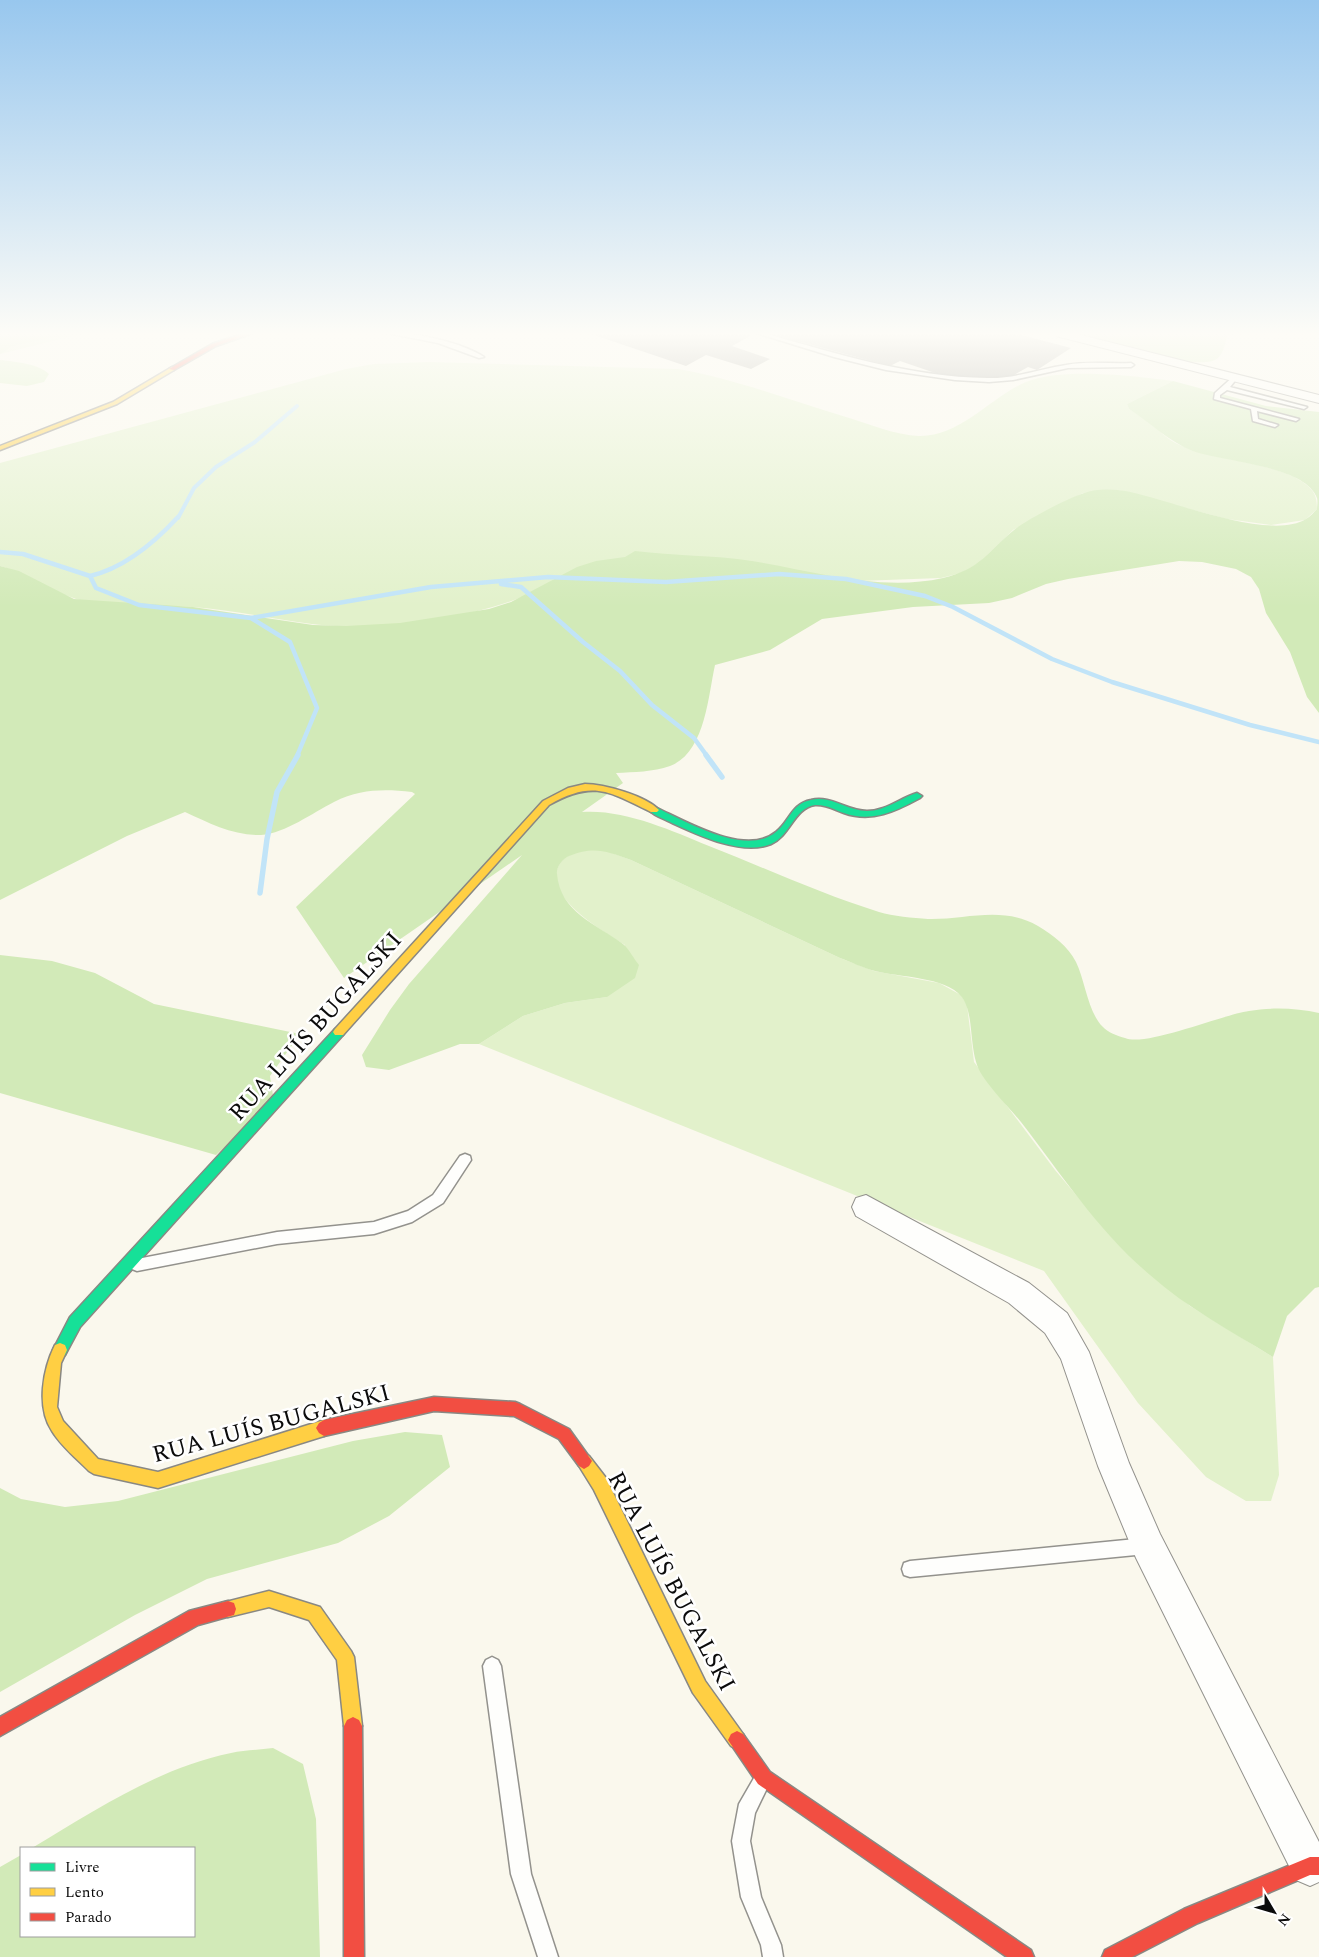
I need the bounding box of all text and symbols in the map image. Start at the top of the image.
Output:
street label: RUA LUÍS BUGALSKI [220,924,411,1130]
street label: RUA LUÍS BUGALSKI [148,1375,394,1473]
street label: RUA LUÍS BUGALSKI [598,1465,744,1698]
legend [20,1847,195,1937]
text: Livre [65,1856,100,1879]
text: Lento [65,1881,104,1904]
north arrow [1249,1887,1299,1937]
text: Parado [65,1906,112,1929]
text: N [1272,1909,1296,1931]

